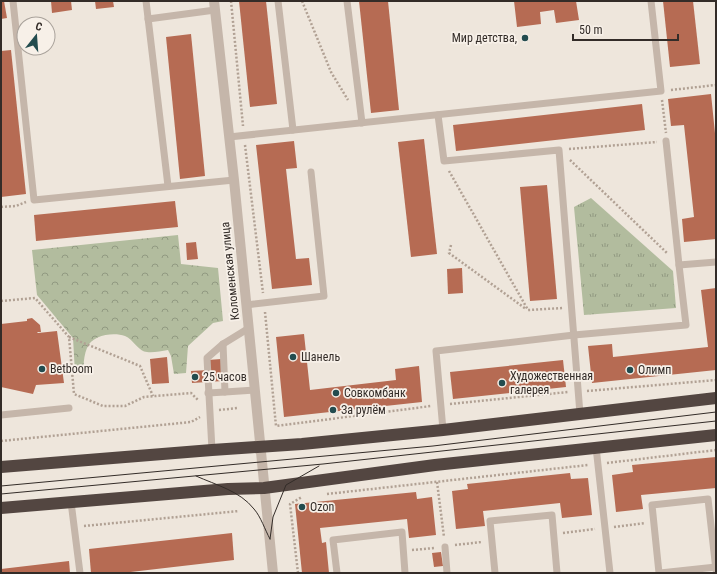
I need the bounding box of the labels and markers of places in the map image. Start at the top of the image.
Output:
place label: Мир детства, [452,31,517,45]
marker: Мир детства, [520,33,530,43]
place label: Шанель [301,350,340,364]
marker: Шанель [288,352,298,362]
place label: Betboom [50,362,93,376]
place label: Олимп [638,363,671,377]
marker: Betboom [37,364,47,374]
marker: Олимп [625,365,635,375]
place label: Художественная галерея [510,369,593,397]
place label: 25 часов [203,370,247,384]
marker: 25 часов [190,372,200,382]
marker: Художественная галерея [497,378,507,388]
place label: Совкомбанк [344,386,406,400]
marker: Совкомбанк [331,388,341,398]
place label: За рулём [341,403,386,417]
marker: За рулём [328,405,338,415]
place label: Ozon [310,500,334,514]
marker: Ozon [297,502,307,512]

